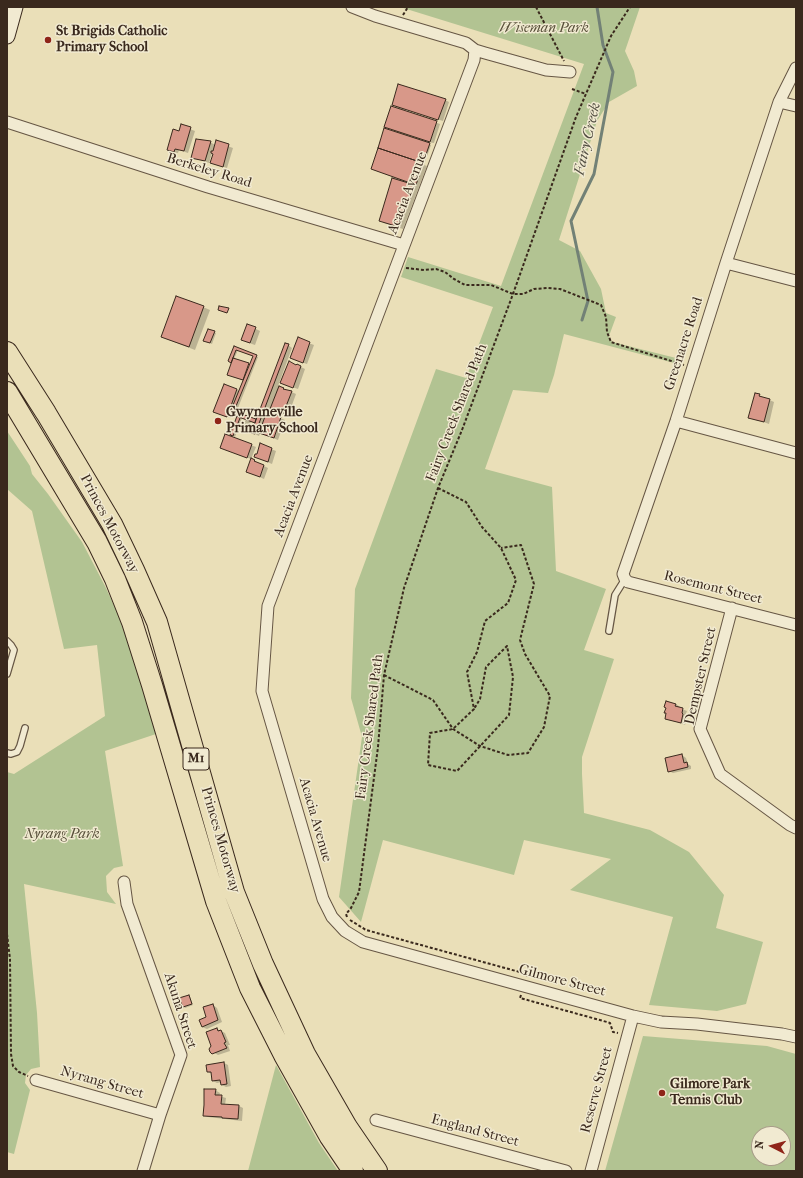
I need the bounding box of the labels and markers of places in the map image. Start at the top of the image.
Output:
place label: St Brigids Catholic Primary School [56,24,168,56]
marker: St Brigids Catholic Primary School [43,35,53,45]
place label: Gwynneville Primary School [226,405,318,438]
marker: Gwynneville Primary School [213,416,223,426]
place label: Gilmore Park Tennis Club [670,1077,750,1110]
marker: Gilmore Park Tennis Club [657,1088,667,1098]

